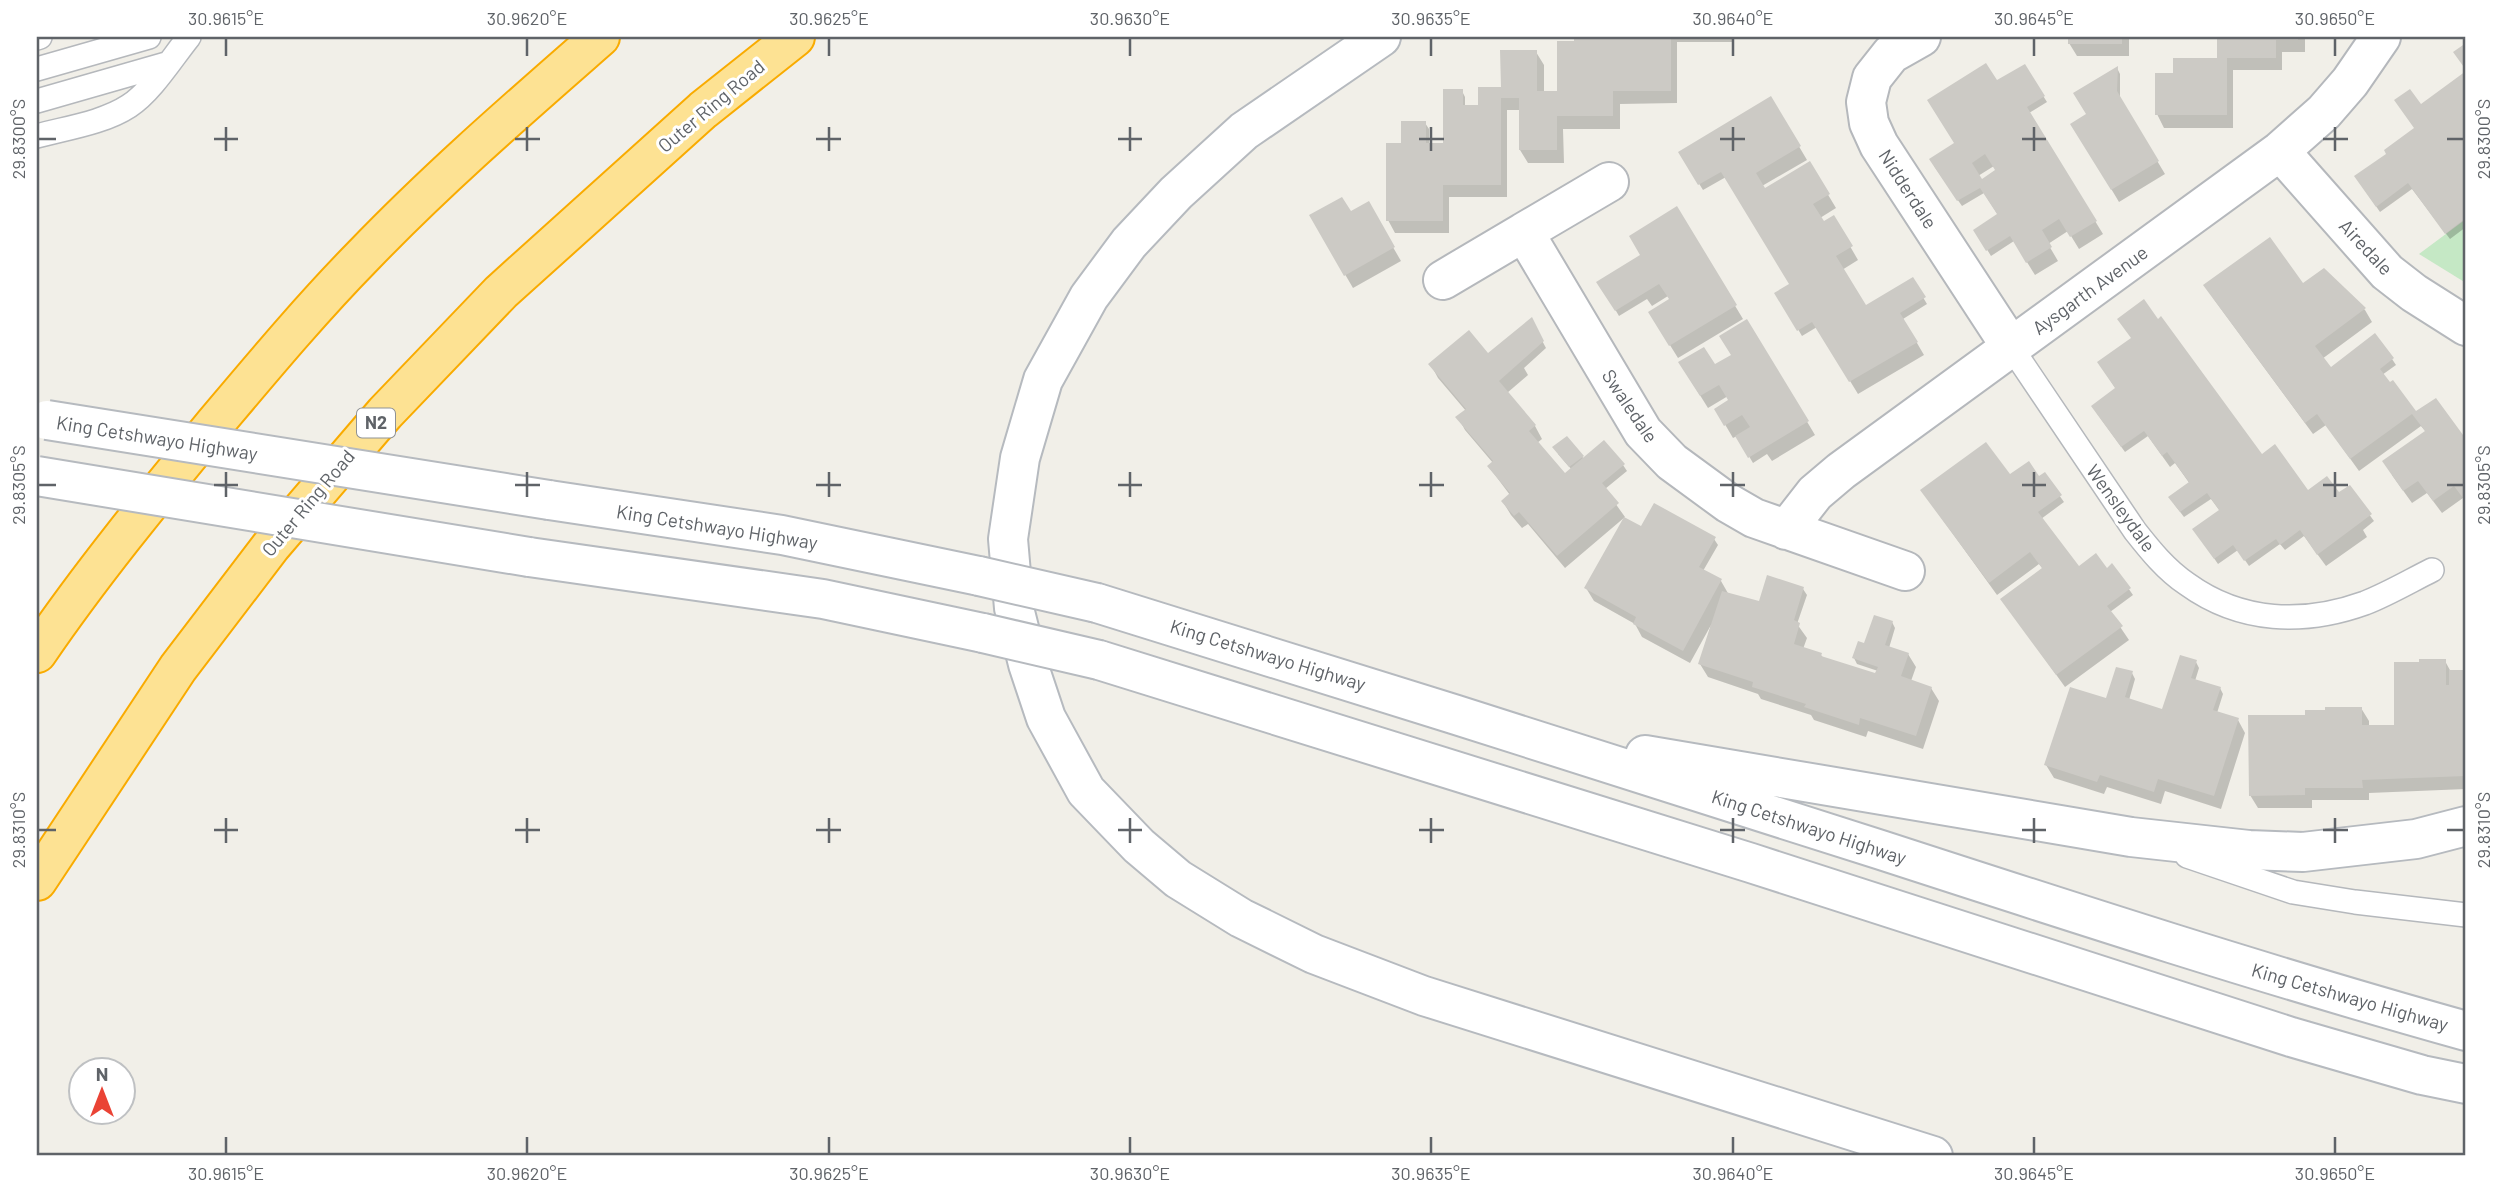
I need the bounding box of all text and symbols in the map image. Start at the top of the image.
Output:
text: 30.9615°E [188,7,264,29]
text: 30.9620°E [487,7,567,29]
text: 30.9625°E [789,7,869,29]
text: 30.9630°E [1090,7,1170,29]
text: 30.9635°E [1391,7,1471,29]
text: 30.9640°E [1693,7,1773,29]
text: 30.9645°E [1994,7,2074,29]
text: 30.9650°E [2295,7,2375,29]
street label: Outer Ring Road [653,54,769,157]
text: 29.8300°S [7,99,29,179]
text: 29.8300°S [2472,99,2494,179]
street label: Nidderdale [1874,145,1943,233]
street label: Airedale [2335,214,2398,279]
street label: Aysgarth Avenue [2028,240,2152,339]
street label: Swaledale [1598,365,1663,447]
road number: N2 [357,408,395,438]
street label: King Cetshwayo Highway [55,410,260,465]
text: 29.8305°S [7,445,29,525]
street label: Outer Ring Road [256,445,359,561]
text: 29.8305°S [2472,445,2494,525]
street label: Wensleydale [2082,459,2161,556]
street label: King Cetshwayo Highway [615,499,820,554]
street label: King Cetshwayo Highway [1168,614,1369,695]
street label: King Cetshwayo Highway [1709,784,1910,869]
text: 29.8310°S [7,792,29,868]
text: 29.8310°S [2472,792,2494,868]
street label: King Cetshwayo Highway [2249,957,2451,1036]
north arrow [66,1056,136,1126]
text: N [96,1062,108,1085]
text: 30.9615°E [188,1162,264,1184]
text: 30.9620°E [487,1162,567,1184]
text: 30.9625°E [789,1162,869,1184]
text: 30.9630°E [1090,1162,1170,1184]
text: 30.9635°E [1391,1162,1471,1184]
text: 30.9640°E [1693,1162,1773,1184]
text: 30.9645°E [1994,1162,2074,1184]
text: 30.9650°E [2295,1162,2375,1184]

